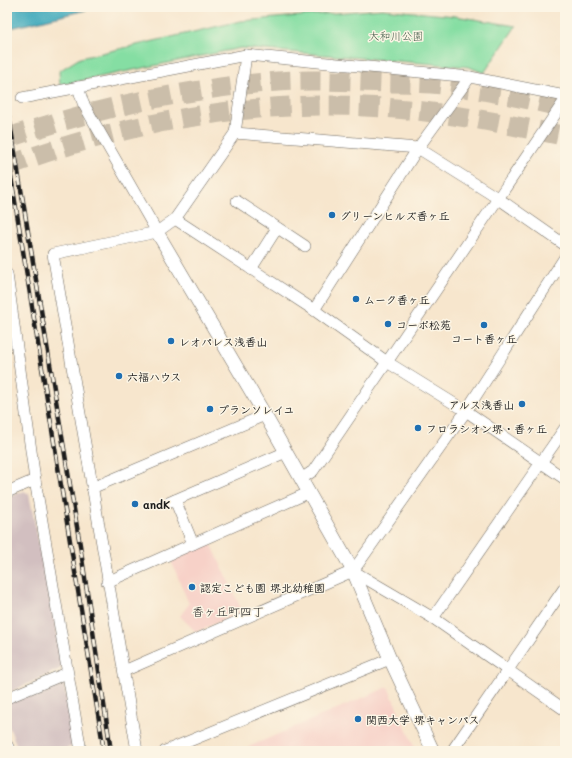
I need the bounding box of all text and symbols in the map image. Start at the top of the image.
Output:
park label: 大和川公園 [369,28,424,43]
place label: グリーンヒルズ香ヶ丘 [340,208,450,223]
marker: グリーンヒルズ香ヶ丘 [327,210,337,220]
place label: ムーク香ヶ丘 [364,292,430,307]
marker: ムーク香ヶ丘 [351,294,361,304]
place label: コーポ松苑 [396,317,451,332]
marker: コーポ松苑 [383,319,393,329]
marker: コート香ヶ丘 [479,320,489,330]
place label: コート香ヶ丘 [451,331,517,346]
place label: レオパレス浅香山 [179,334,267,349]
marker: レオパレス浅香山 [166,336,176,346]
place label: 六福ハウス [127,369,181,384]
marker: 六福ハウス [114,371,124,381]
place label: アルス浅香山 [449,397,514,412]
marker: アルス浅香山 [517,399,527,409]
place label: プランソレイユ [218,402,295,417]
marker: プランソレイユ [205,404,215,414]
place label: フロラシオン堺・香ヶ丘 [426,421,547,436]
marker: フロラシオン堺・香ヶ丘 [413,423,423,433]
place label: andK [143,497,170,512]
marker: andK [130,499,140,509]
place label: 認定こども園 堺北幼稚園 [200,580,325,595]
marker: 認定こども園 堺北幼稚園 [187,582,197,592]
district label: 香ヶ丘町四丁 [192,603,264,619]
place label: 関西大学 堺キャンパス [366,712,480,727]
marker: 関西大学 堺キャンパス [353,714,363,724]

